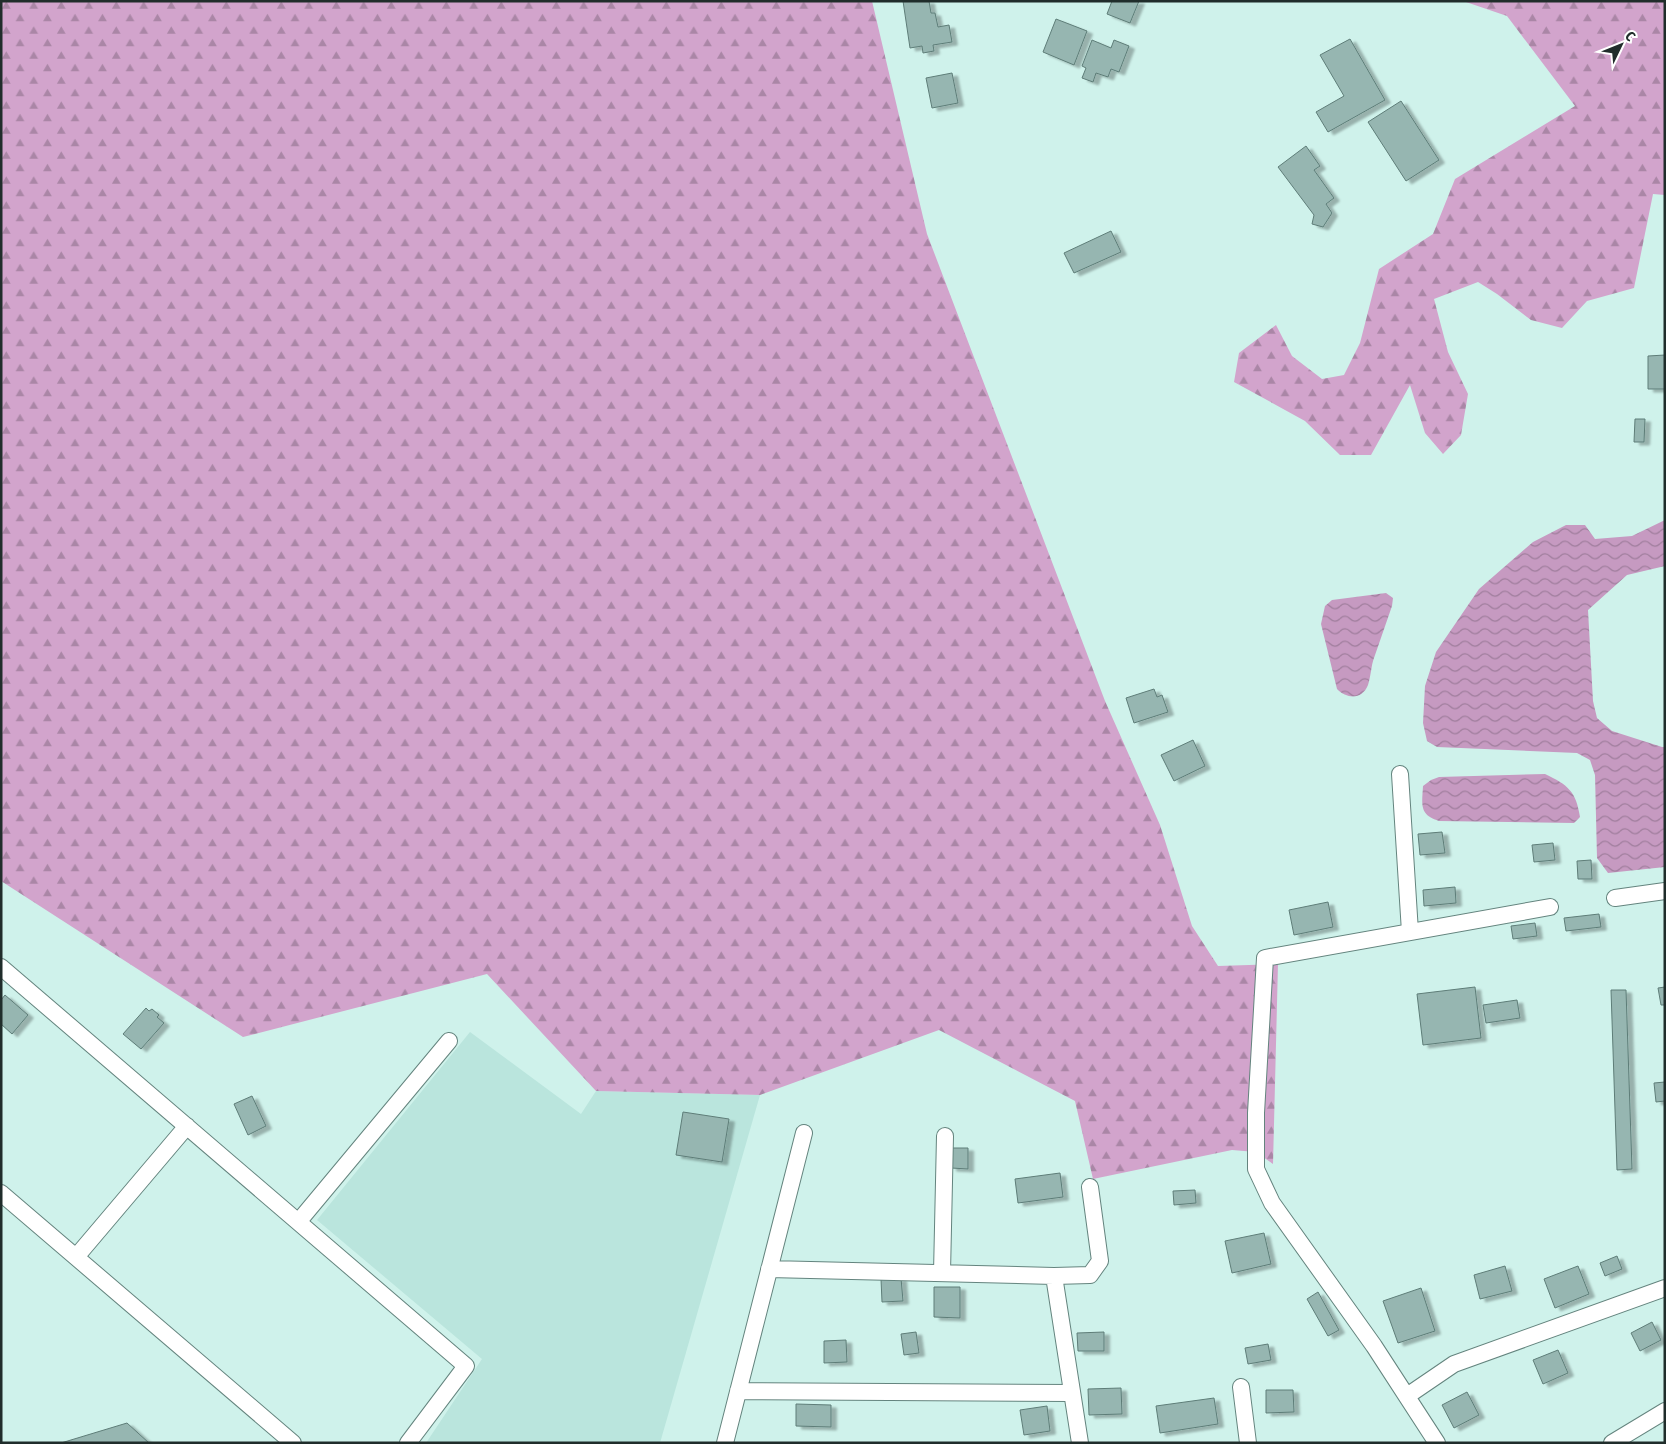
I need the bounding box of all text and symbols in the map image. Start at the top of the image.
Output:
north arrow [1596,20,1646,70]
text: С [1621,28,1639,45]

